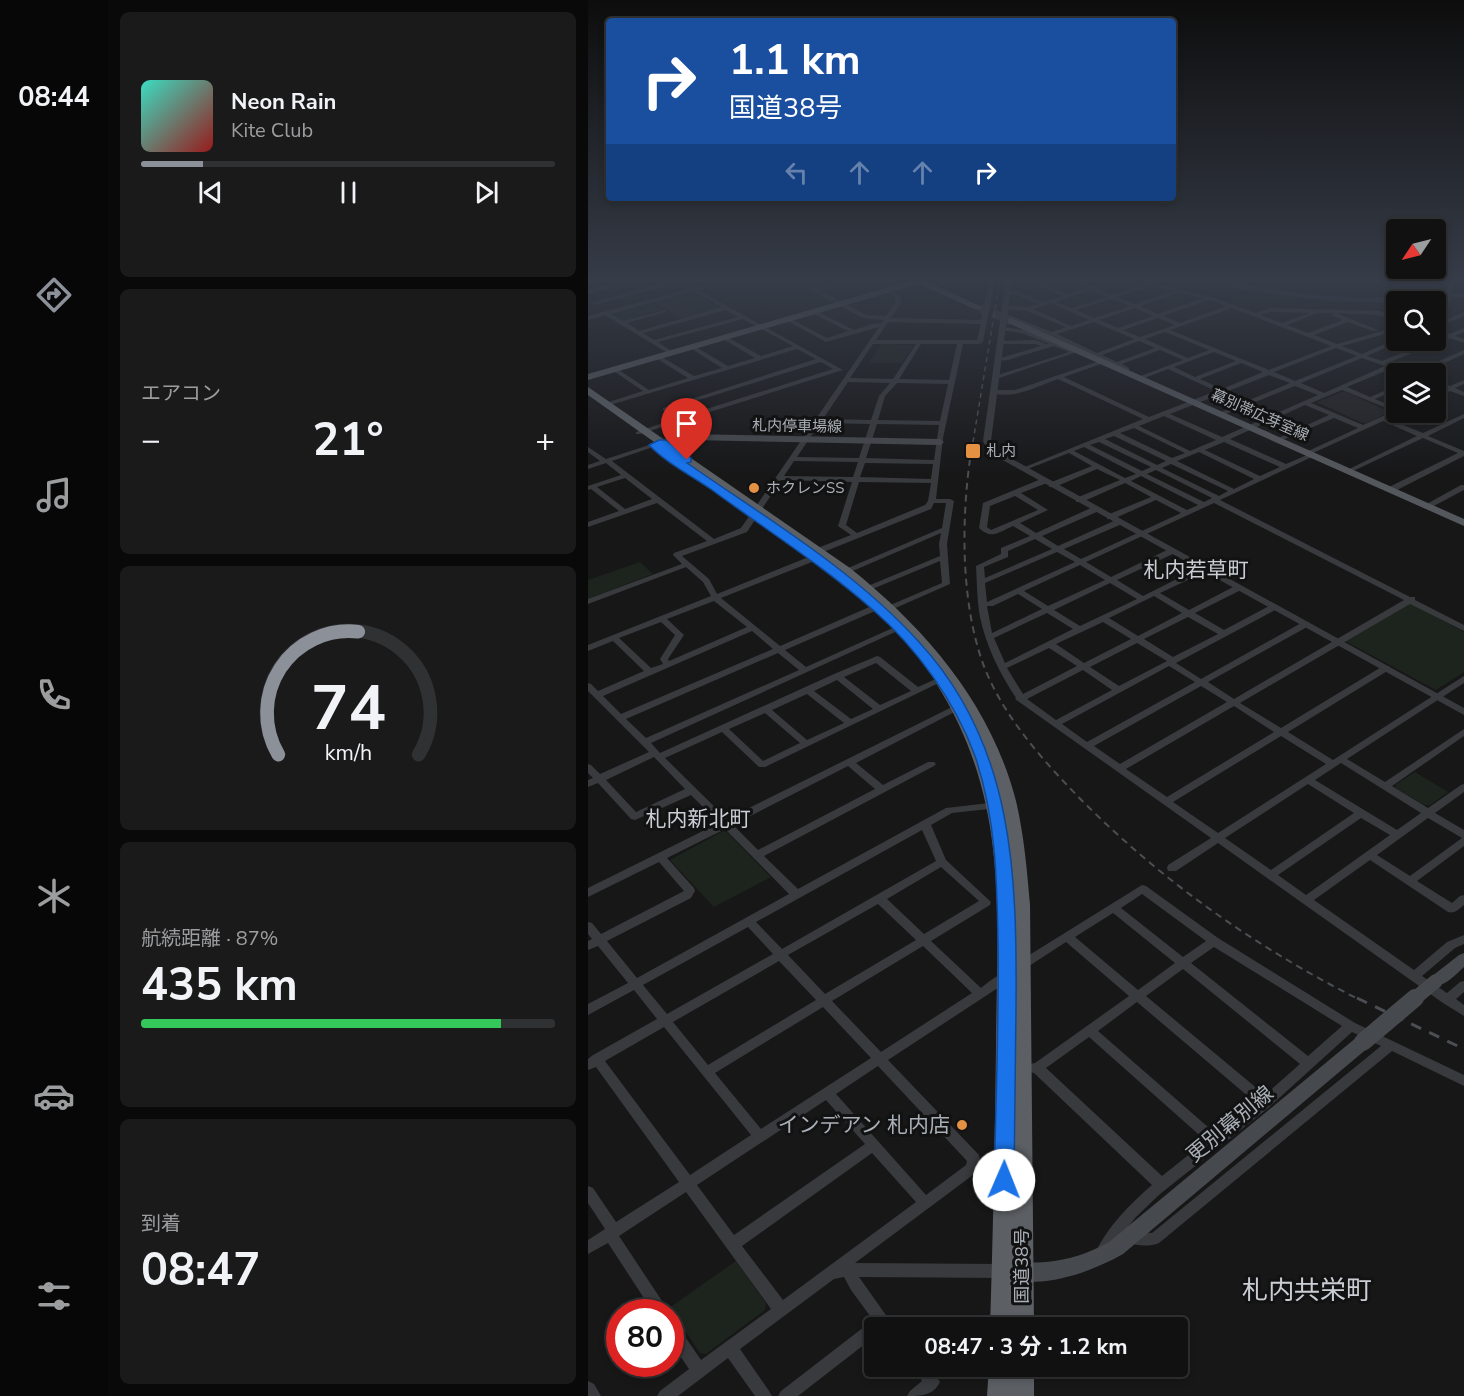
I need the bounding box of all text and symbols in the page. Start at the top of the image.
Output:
text: 1.1 km [729,32,861,89]
icon: right [630,42,708,120]
text: 08:44 [18,79,90,116]
text: Neon Rain [231,87,336,117]
text: 国道38号 [729,90,842,127]
text: Kite Club [231,117,313,144]
icon: left [780,156,813,189]
icon: ahead [843,156,876,189]
icon: ahead [906,156,939,189]
icon: right [969,156,1002,189]
icon: previous [194,176,227,209]
icon: pause [332,176,365,209]
icon: next [470,176,503,209]
north arrow [1386,219,1446,279]
map controls [1386,219,1446,423]
icon: directions [33,274,75,316]
button: search [1386,291,1446,351]
button: layers [1386,363,1446,423]
text: エアコン [141,380,221,407]
street label: 幕別帯広芽室線 [1208,385,1312,445]
pin [661,398,712,460]
icon: arrive [670,407,703,440]
text: 21° [312,410,384,471]
street label: 札内停車場線 [752,415,842,437]
text: − [141,418,161,463]
text: + [535,418,555,463]
place label: 札内 [986,441,1016,461]
marker: 札内 [964,442,982,460]
icon: music [33,474,75,516]
place label: ホクレンSS [766,478,844,498]
marker: ホクレンSS [747,481,761,495]
district label: 札内若草町 [1144,556,1249,584]
text: 74 [311,666,385,751]
icon: phone [33,674,75,716]
text: km/h [324,738,372,768]
district label: 札内新北町 [646,805,751,833]
icon: climate [33,875,75,917]
text: 航続距離 · 87% [141,925,278,952]
text: 435 km [141,955,298,1016]
icon: car [33,1075,75,1117]
street label: 更別幕別線 [1181,1080,1279,1168]
place label: インデアン 札内店 [777,1111,950,1139]
marker: インデアン 札内店 [955,1118,969,1132]
position arrow [972,1148,1036,1212]
text: 到着 [141,1210,181,1237]
street label: 国道38号 [1010,1228,1034,1304]
text: 08:47 [141,1240,260,1301]
district label: 札内共栄町 [1242,1273,1372,1308]
icon: filters [33,1275,75,1317]
speed limit sign: 80 [606,1299,684,1377]
text: 08:47 · 3 分 · 1.2 km [925,1332,1127,1362]

